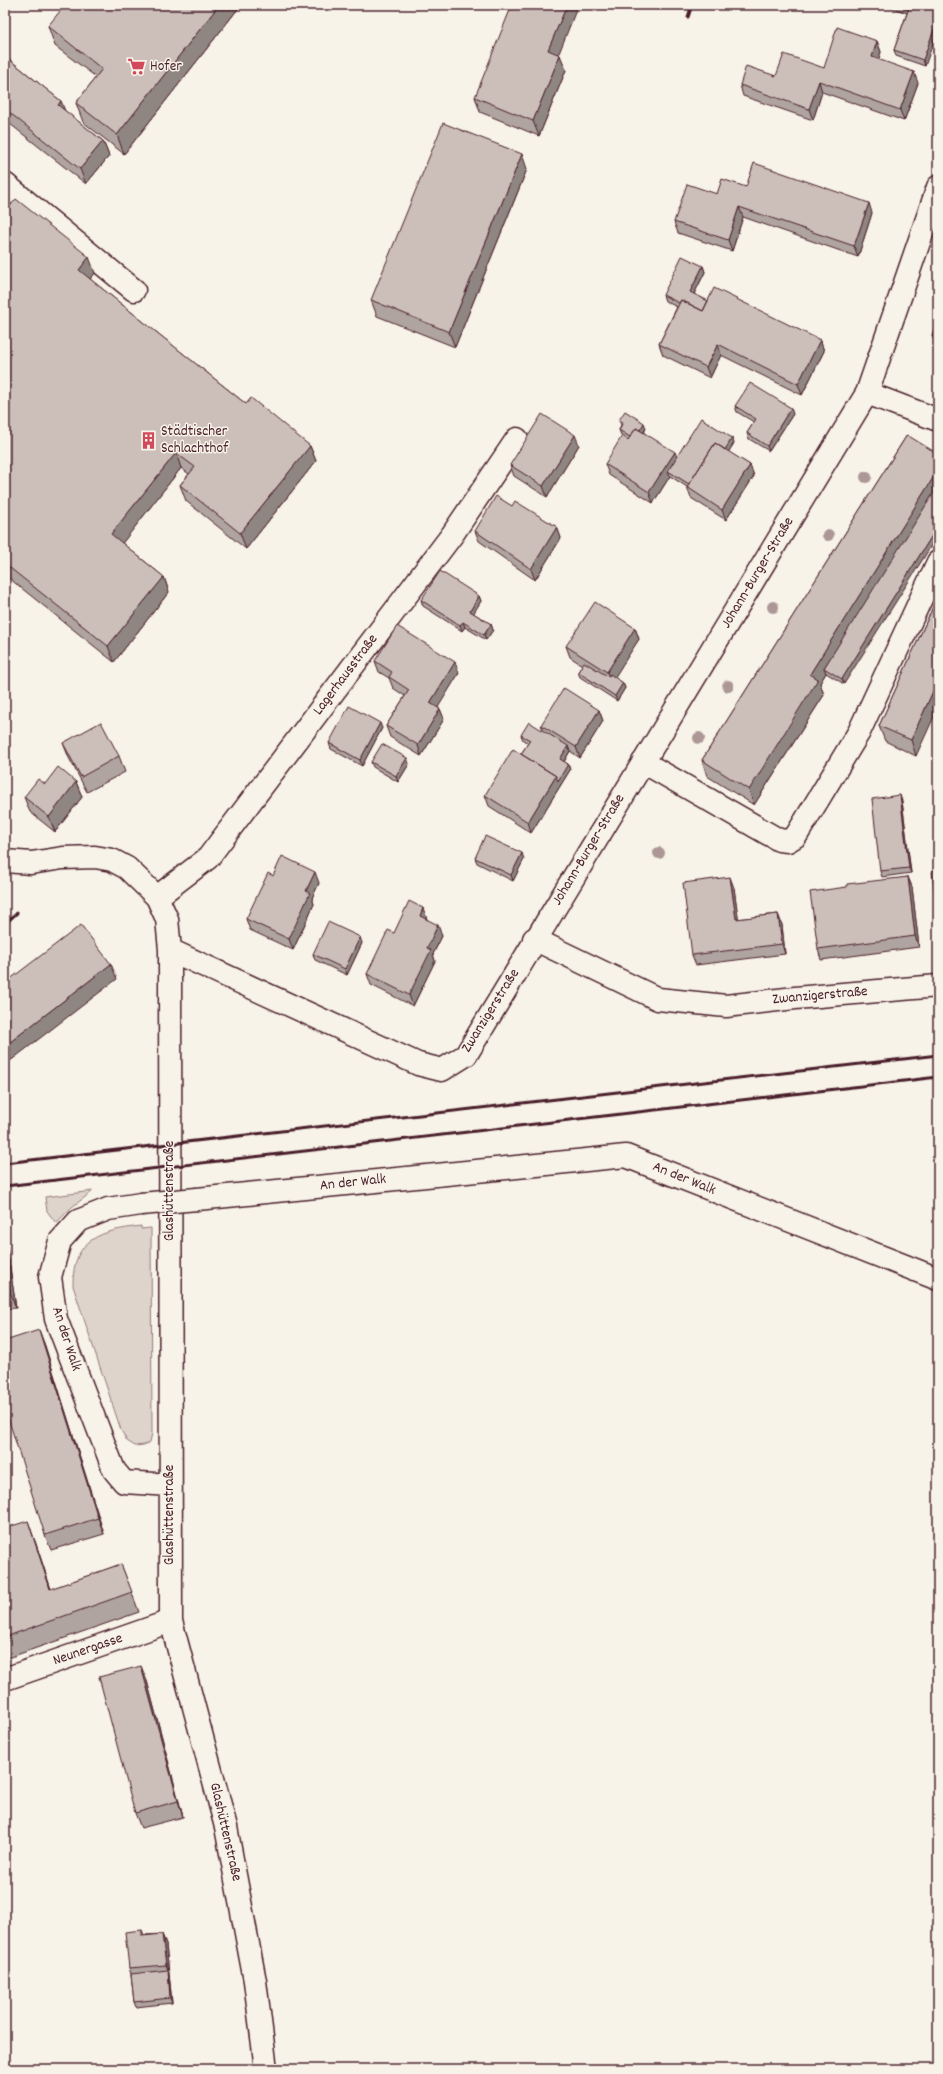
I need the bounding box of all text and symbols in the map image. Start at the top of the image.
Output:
place label: Hofer [150,56,182,78]
supermarket icon: Hofer [127,57,147,77]
place label: Städtischer Schlachthof [161,421,229,460]
building icon: Städtischer Schlachthof [138,431,158,451]
street label: Johann-Burger-Straße [716,513,800,633]
street label: Lagerhausstraße [308,629,384,720]
street label: Johann-Burger-Straße [547,790,631,910]
street label: Zwanzigerstraße [456,964,526,1057]
street label: Zwanzigerstraße [771,981,869,1011]
street label: Glashüttenstraße [159,1140,181,1241]
street label: An der Walk [649,1156,719,1202]
street label: An der Walk [319,1169,387,1197]
street label: An der Walk [45,1304,87,1374]
street label: Glashüttenstraße [159,1464,181,1565]
street label: Neunergasse [50,1628,126,1672]
street label: Glashüttenstraße [203,1781,247,1884]

